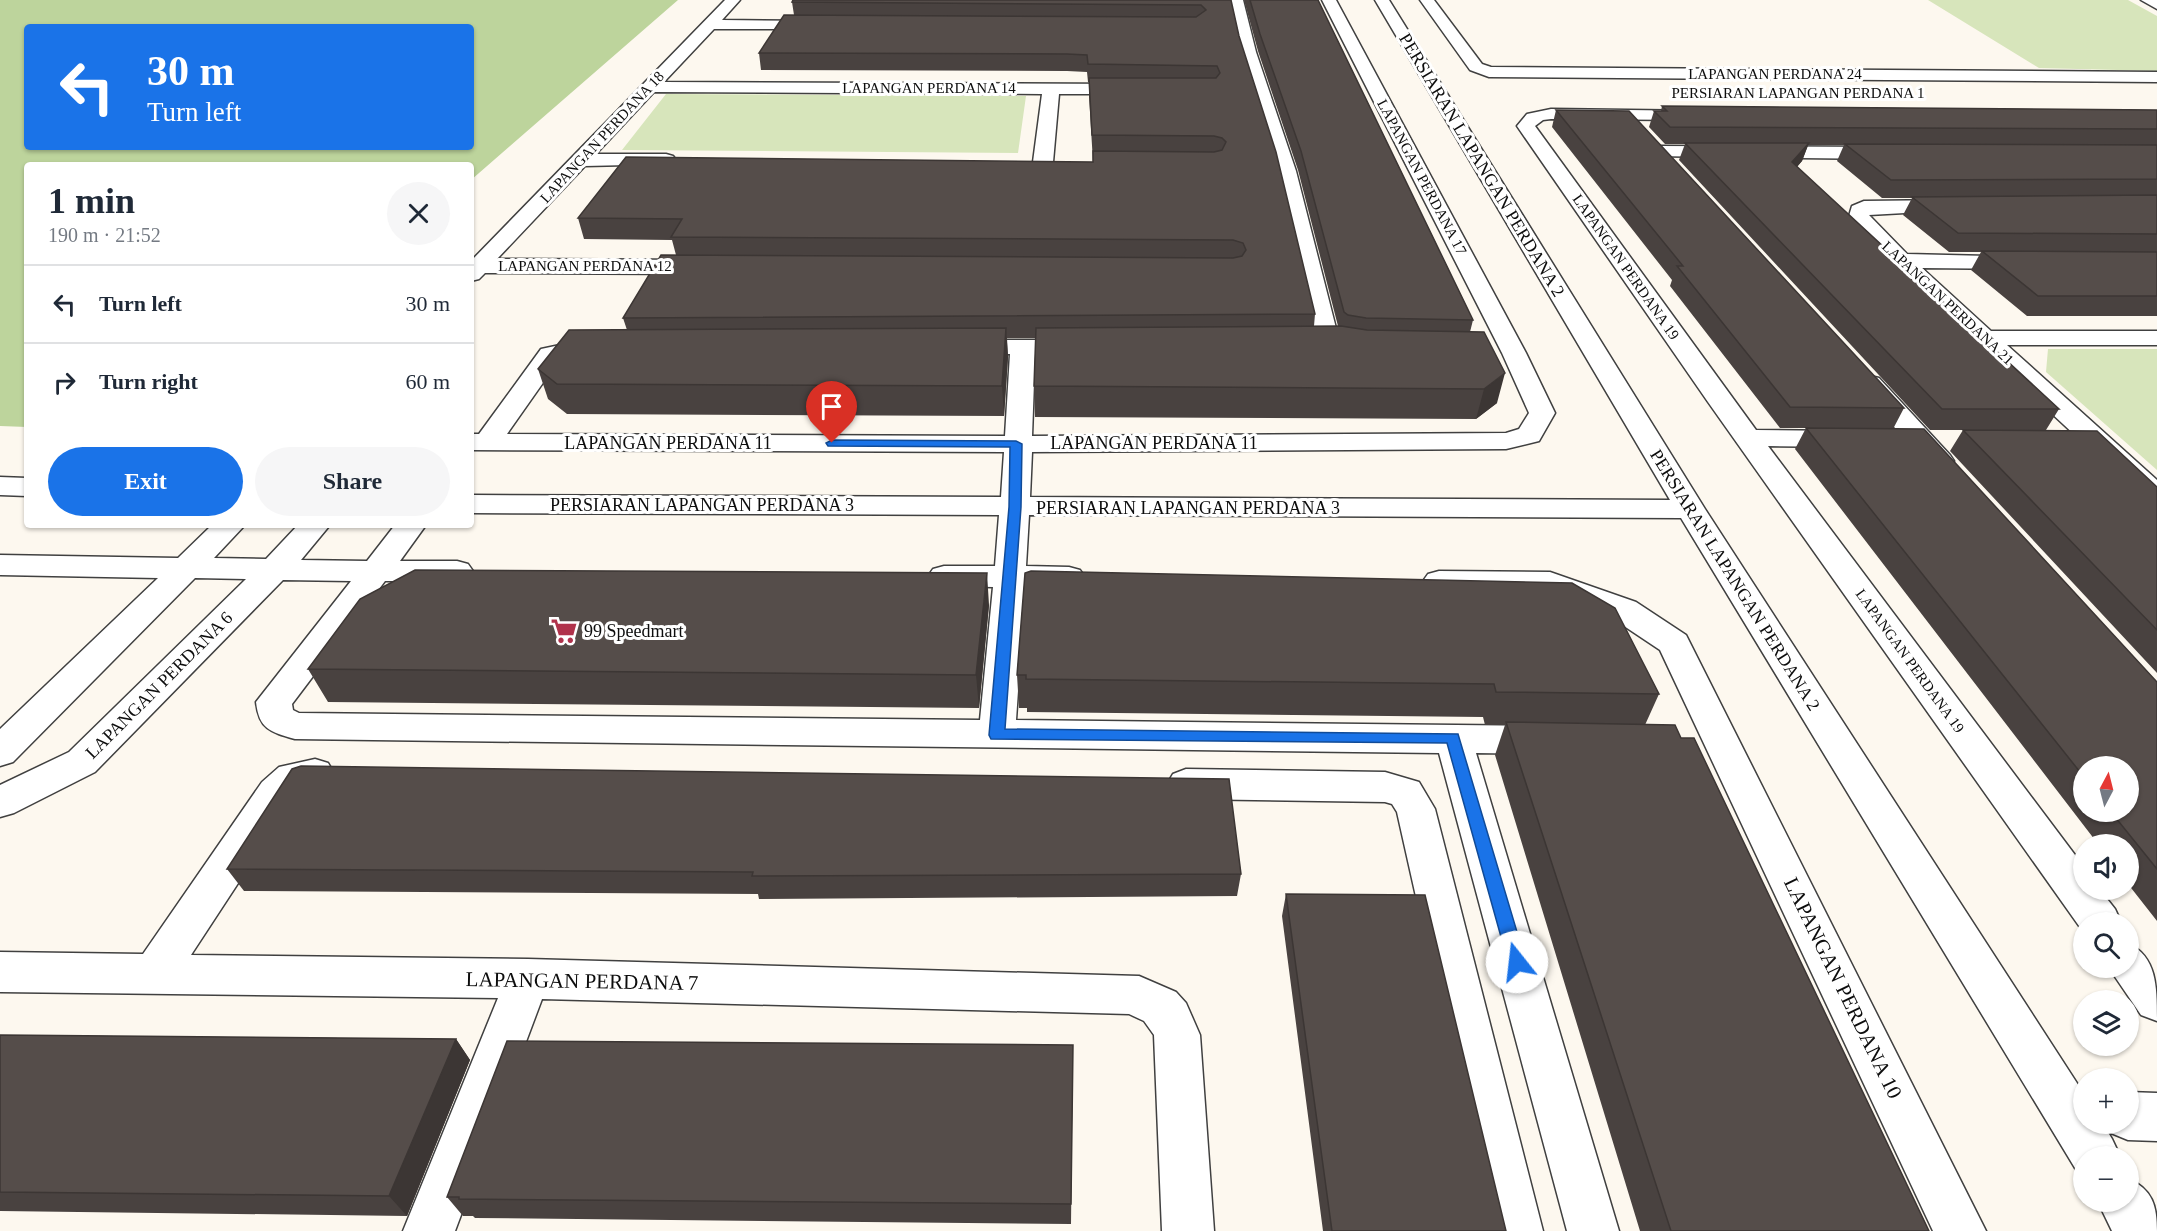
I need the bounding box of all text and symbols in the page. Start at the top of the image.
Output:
street label: PERSIARAN LAPANGAN PERDANA 2 [1395,30,1569,300]
icon: left [48,48,126,126]
text: 30 m [147,48,235,94]
street label: LAPANGAN PERDANA 24 [1688,66,1862,82]
street label: LAPANGAN PERDANA 18 [537,68,667,206]
street label: LAPANGAN PERDANA 14 [842,80,1016,96]
street label: PERSIARAN LAPANGAN PERDANA 1 [1671,85,1925,101]
text: Turn left [147,97,241,127]
street label: LAPANGAN PERDANA 17 [1374,97,1470,258]
text: 1 min [48,181,135,221]
button: close [387,182,450,245]
street label: LAPANGAN PERDANA 19 [1570,191,1682,343]
text: 190 m · 21:52 [48,224,161,246]
street label: LAPANGAN PERDANA 21 [1879,238,2017,368]
street label: LAPANGAN PERDANA 12 [498,258,672,274]
icon: left [48,288,81,321]
text: Turn left [99,291,182,316]
text: 30 m [405,291,450,316]
icon: right [48,366,81,399]
text: Turn right [99,369,198,394]
text: 60 m [405,369,450,394]
pin [806,381,857,443]
icon: arrive [815,390,848,423]
street label: LAPANGAN PERDANA 11 [564,433,772,453]
street label: LAPANGAN PERDANA 11 [1050,433,1258,453]
street label: PERSIARAN LAPANGAN PERDANA 2 [1646,446,1824,714]
button: Exit [48,447,243,516]
button: Share [255,447,450,516]
street label: PERSIARAN LAPANGAN PERDANA 3 [550,495,854,515]
street label: PERSIARAN LAPANGAN PERDANA 3 [1036,498,1340,518]
street label: LAPANGAN PERDANA 19 [1852,586,1968,736]
street label: LAPANGAN PERDANA 6 [81,607,237,763]
supermarket icon: 99 Speedmart [549,616,579,646]
place label: 99 Speedmart [584,621,683,641]
north arrow [2073,756,2139,822]
map controls [2073,756,2139,1212]
button: sound [2073,834,2139,900]
street label: LAPANGAN PERDANA 10 [1779,873,1907,1103]
button: search [2073,912,2139,978]
position arrow [1485,930,1549,994]
street label: LAPANGAN PERDANA 7 [466,967,698,995]
button: layers [2073,990,2139,1056]
button: + [2073,1068,2139,1134]
button: − [2073,1146,2139,1212]

